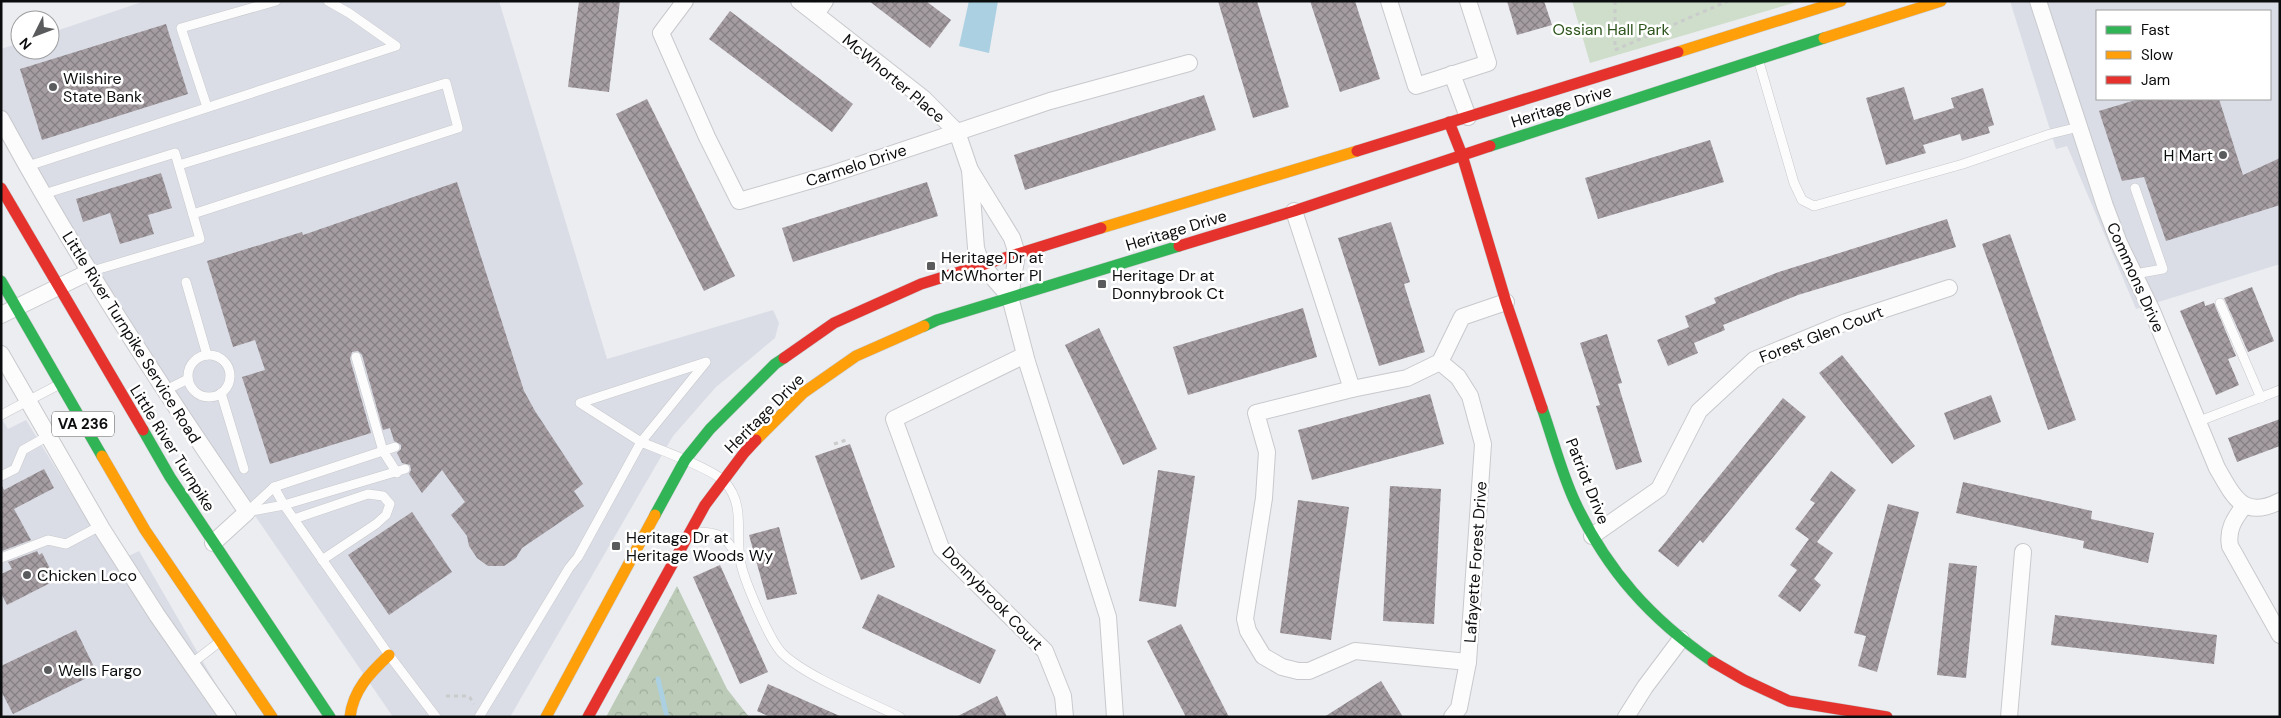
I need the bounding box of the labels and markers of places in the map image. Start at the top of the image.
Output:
place label: Wilshire State Bank [63,68,142,107]
marker: Wilshire State Bank [47,81,59,93]
place label: H Mart [2163,145,2213,166]
marker: H Mart [2217,149,2229,161]
place label: Heritage Dr at McWhorter Pl [941,247,1044,286]
marker: Heritage Dr at McWhorter Pl [925,260,937,272]
place label: Heritage Dr at Donnybrook Ct [1112,265,1224,304]
marker: Heritage Dr at Donnybrook Ct [1096,278,1108,290]
place label: Heritage Dr at Heritage Woods Wy [626,527,773,566]
marker: Heritage Dr at Heritage Woods Wy [610,540,622,552]
place label: Chicken Loco [37,565,137,586]
marker: Chicken Loco [21,569,33,581]
place label: Wells Fargo [58,660,142,681]
marker: Wells Fargo [42,664,54,676]

